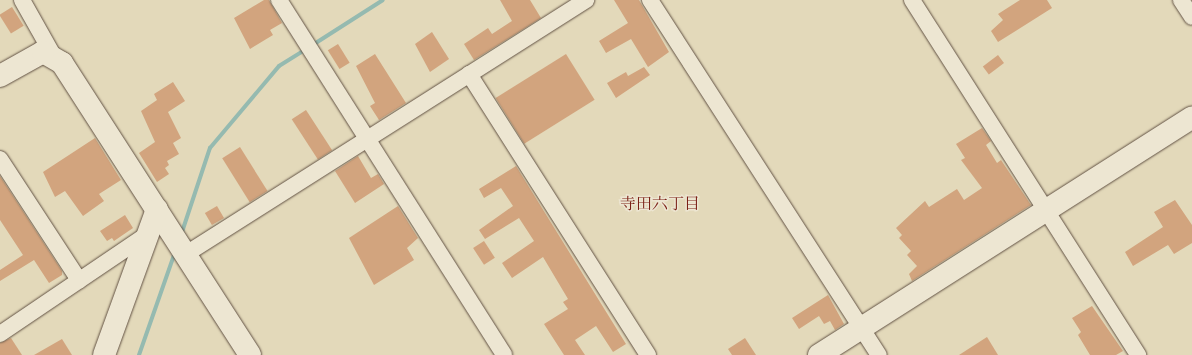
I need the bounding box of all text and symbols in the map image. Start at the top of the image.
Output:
district label: 寺田六丁目 [620,194,700,214]

